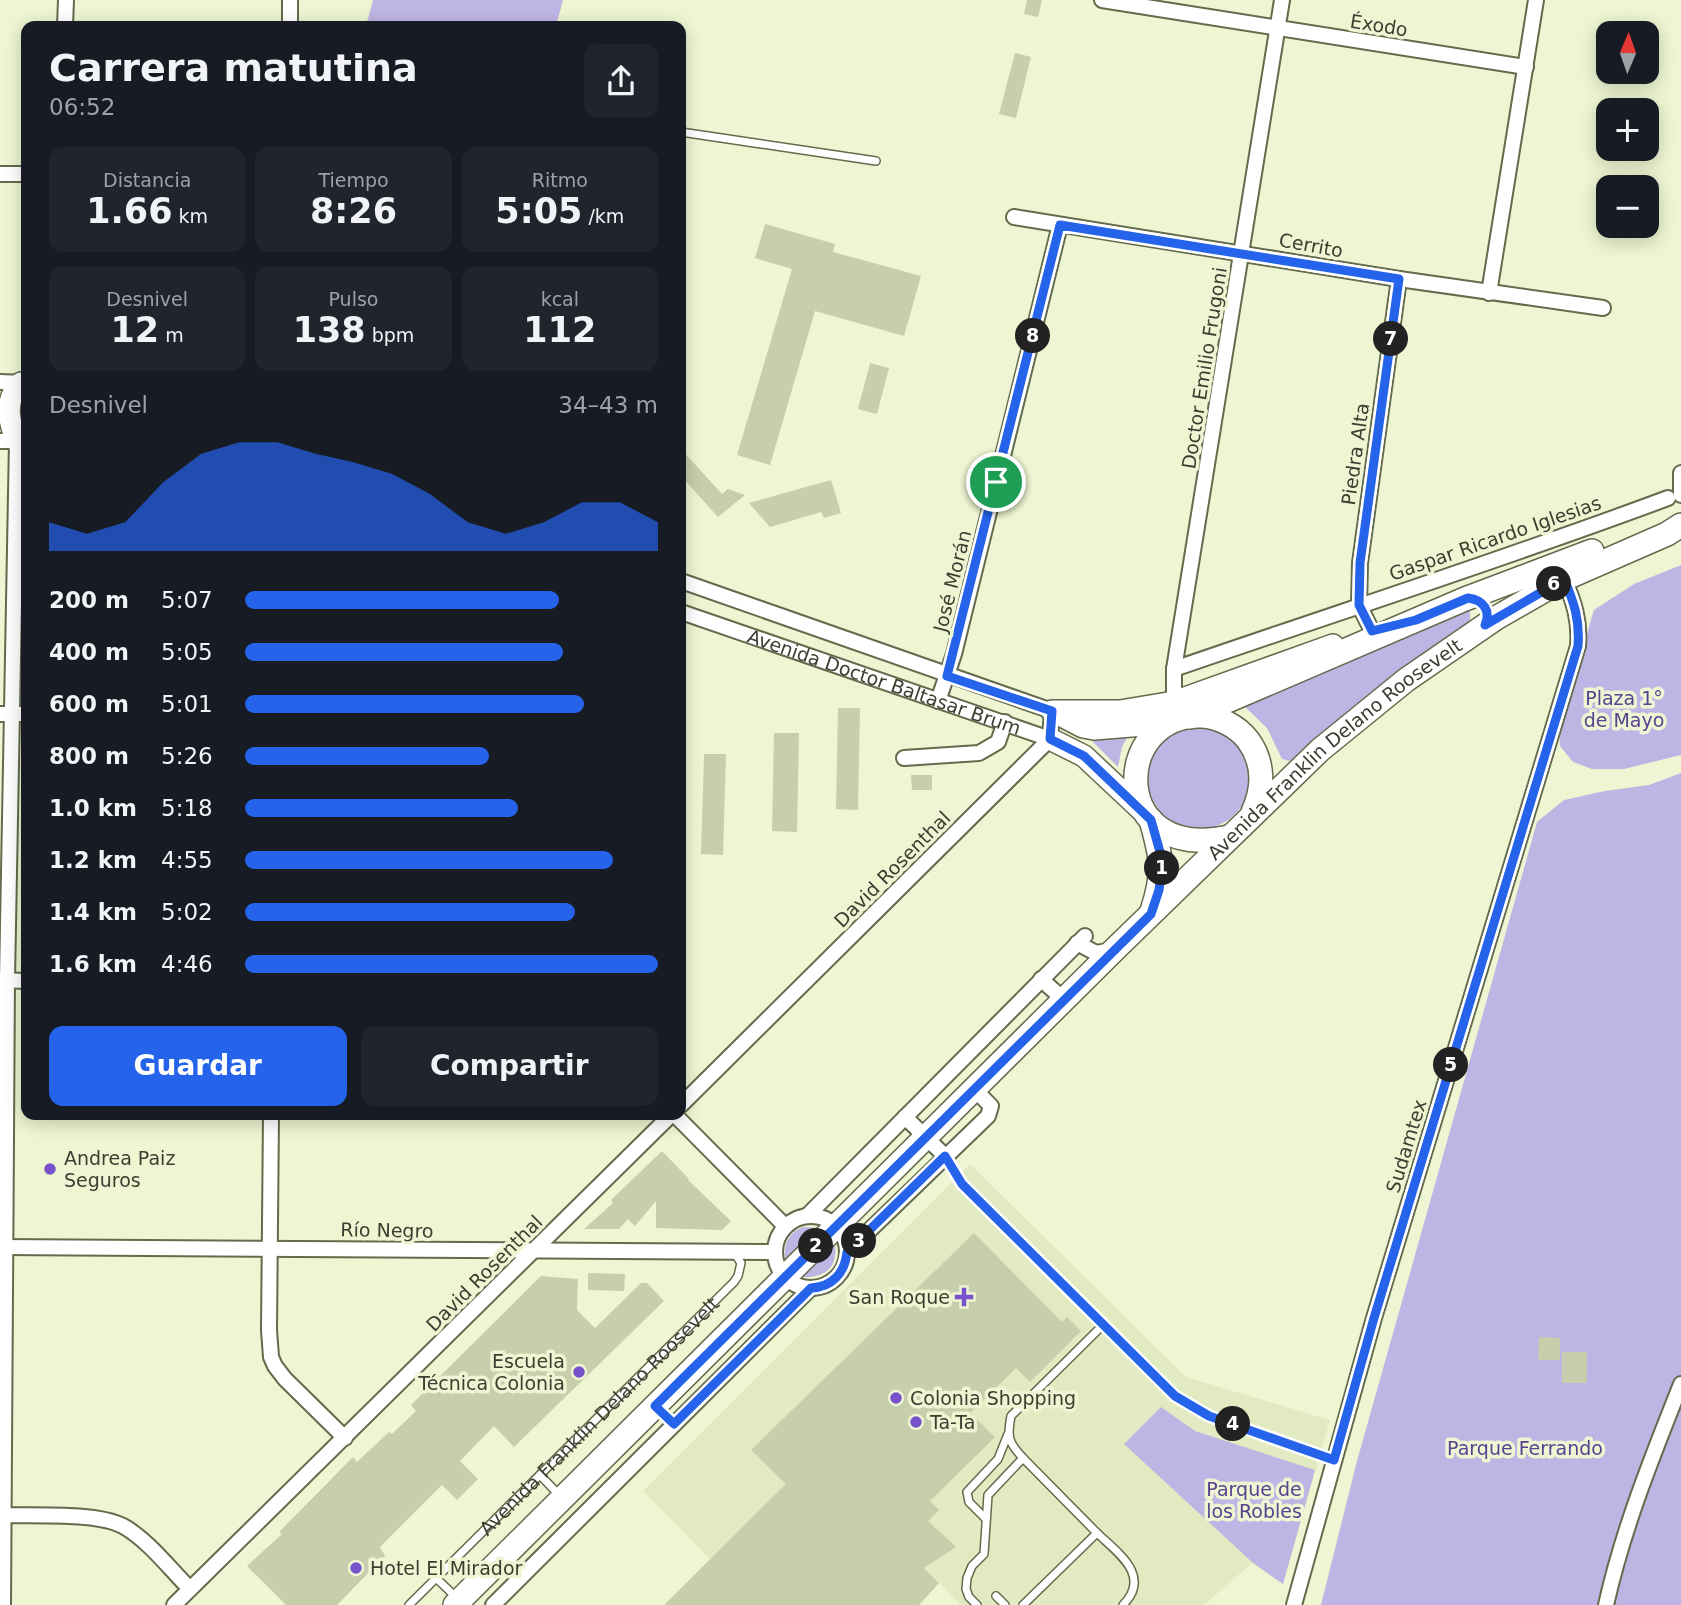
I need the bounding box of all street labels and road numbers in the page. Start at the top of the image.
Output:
street label: Éxodo [1349,10,1409,40]
street label: Cerrito [1277,229,1345,261]
street label: Doctor Emilio Frugoni [1177,266,1231,470]
street label: Piedra Alta [1337,402,1373,506]
street label: Gaspar Ricardo Iglesias [1386,491,1604,585]
street label: José Morán [928,528,975,635]
street label: Avenida Doctor Baltasar Brum [745,625,1024,739]
street label: Avenida Franklin Delano Roosevelt [1203,634,1466,864]
street label: David Rosenthal [829,806,955,932]
street label: Sudamtex [1381,1097,1431,1195]
street label: David Rosenthal [421,1210,547,1336]
street label: Río Negro [340,1218,434,1242]
street label: Avenida Franklin Delano Roosevelt [475,1292,723,1540]

